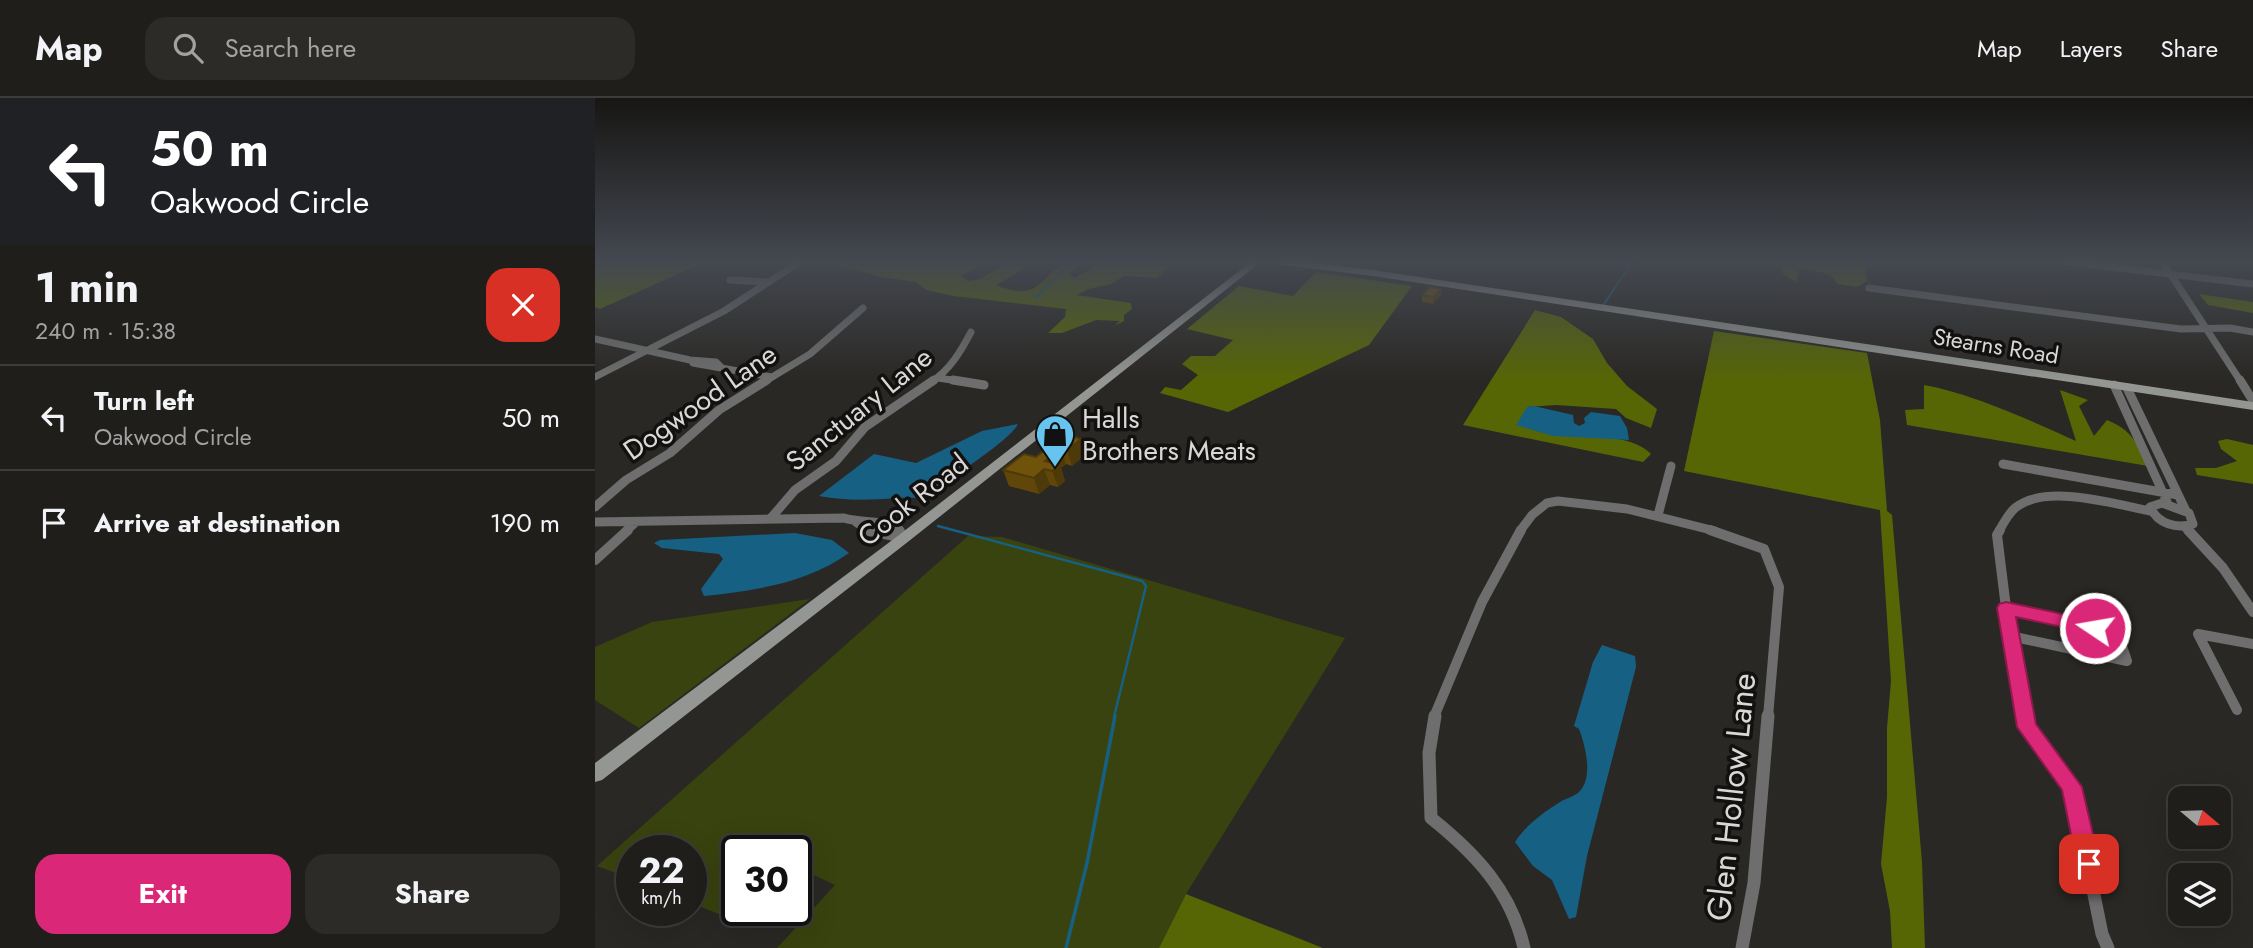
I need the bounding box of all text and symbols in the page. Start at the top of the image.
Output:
search box [145,17,635,80]
text: Map [35,25,103,72]
icon: search [169,29,207,67]
text: Search here [225,29,356,67]
text: Map [1977,31,2022,66]
text: Layers [2060,31,2122,66]
text: Share [2160,31,2218,66]
text: 50 m [150,114,269,184]
icon: left [35,126,126,217]
text: Oakwood Circle [150,179,369,225]
text: 1 min [35,257,139,318]
button: close [486,268,560,342]
text: 240 m · 15:38 [35,314,176,348]
street label: Stearns Road [1931,319,2061,373]
street label: Dogwood Lane [615,334,785,470]
street label: Sanctuary Lane [777,337,941,481]
text: Turn left [94,382,194,420]
place label: Halls Brothers Meats [1082,398,1256,471]
icon: left [35,399,73,437]
text: 50 m [502,399,560,437]
shop icon: Halls Brothers Meats [1034,413,1076,468]
text: Oakwood Circle [94,420,252,454]
street label: Cook Road [849,444,977,556]
icon: arrive [35,504,73,542]
text: Arrive at destination [94,504,341,542]
text: 190 m [490,504,560,542]
position arrow [2058,591,2132,665]
street label: Glen Hollow Lane [1695,671,1767,923]
north arrow [2168,786,2231,849]
map controls [2168,786,2231,926]
pin [2059,834,2119,894]
speed limit sign: 30 [721,835,812,926]
icon: arrive [2070,845,2108,883]
text: 22 [639,846,684,896]
button: Exit [35,854,291,934]
button: Share [305,854,560,934]
button: layers [2168,863,2231,926]
text: km/h [641,885,682,911]

